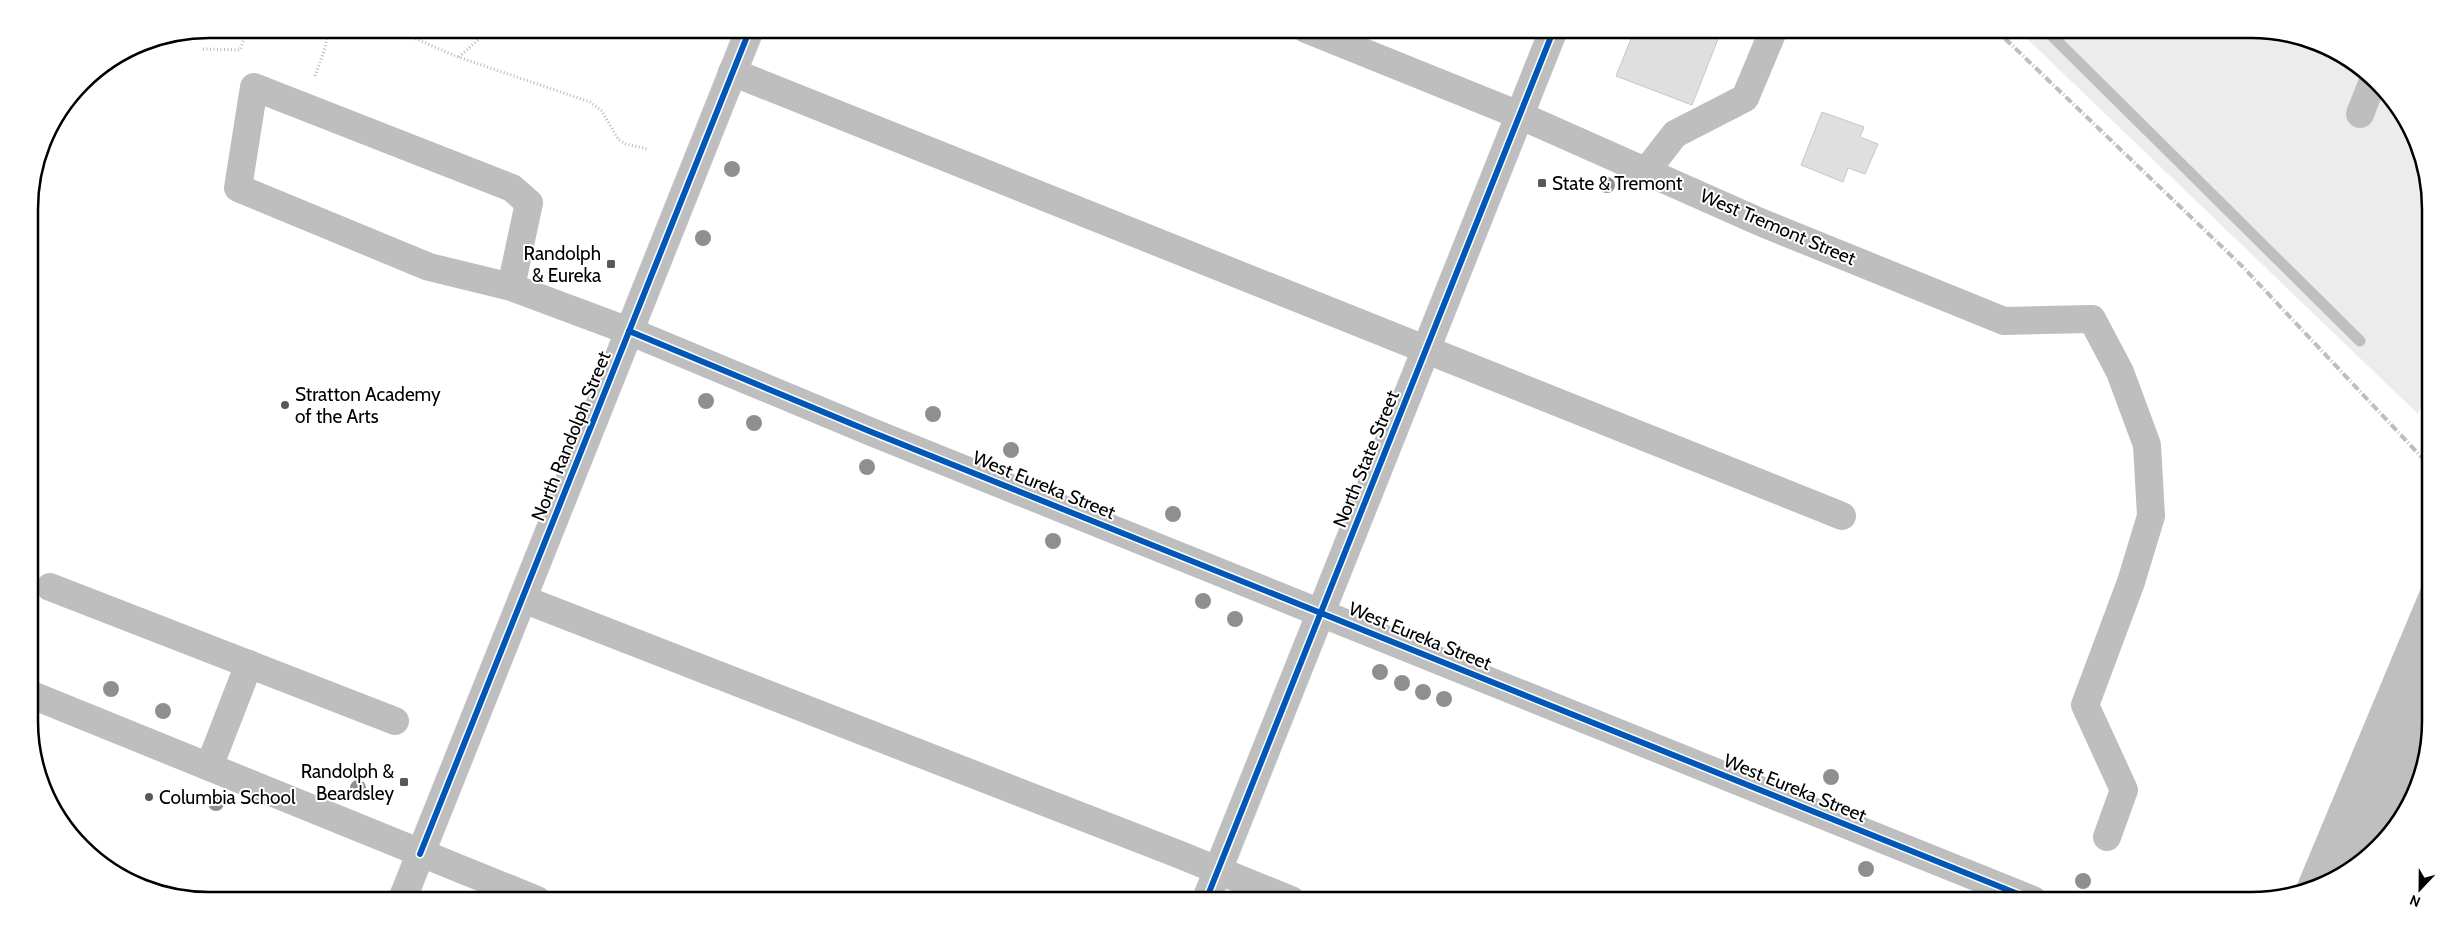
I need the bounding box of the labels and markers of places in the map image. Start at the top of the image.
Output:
place label: State & Tremont [1552,172,1683,195]
marker: State & Tremont [1536,177,1548,189]
place label: Randolph & Eureka [524,242,601,287]
marker: Randolph & Eureka [605,258,617,270]
place label: Stratton Academy of the Arts [295,383,441,428]
marker: Stratton Academy of the Arts [279,399,291,411]
place label: Randolph & Beardsley [301,760,394,805]
marker: Randolph & Beardsley [398,776,410,788]
place label: Columbia School [159,786,296,809]
marker: Columbia School [143,791,155,803]

